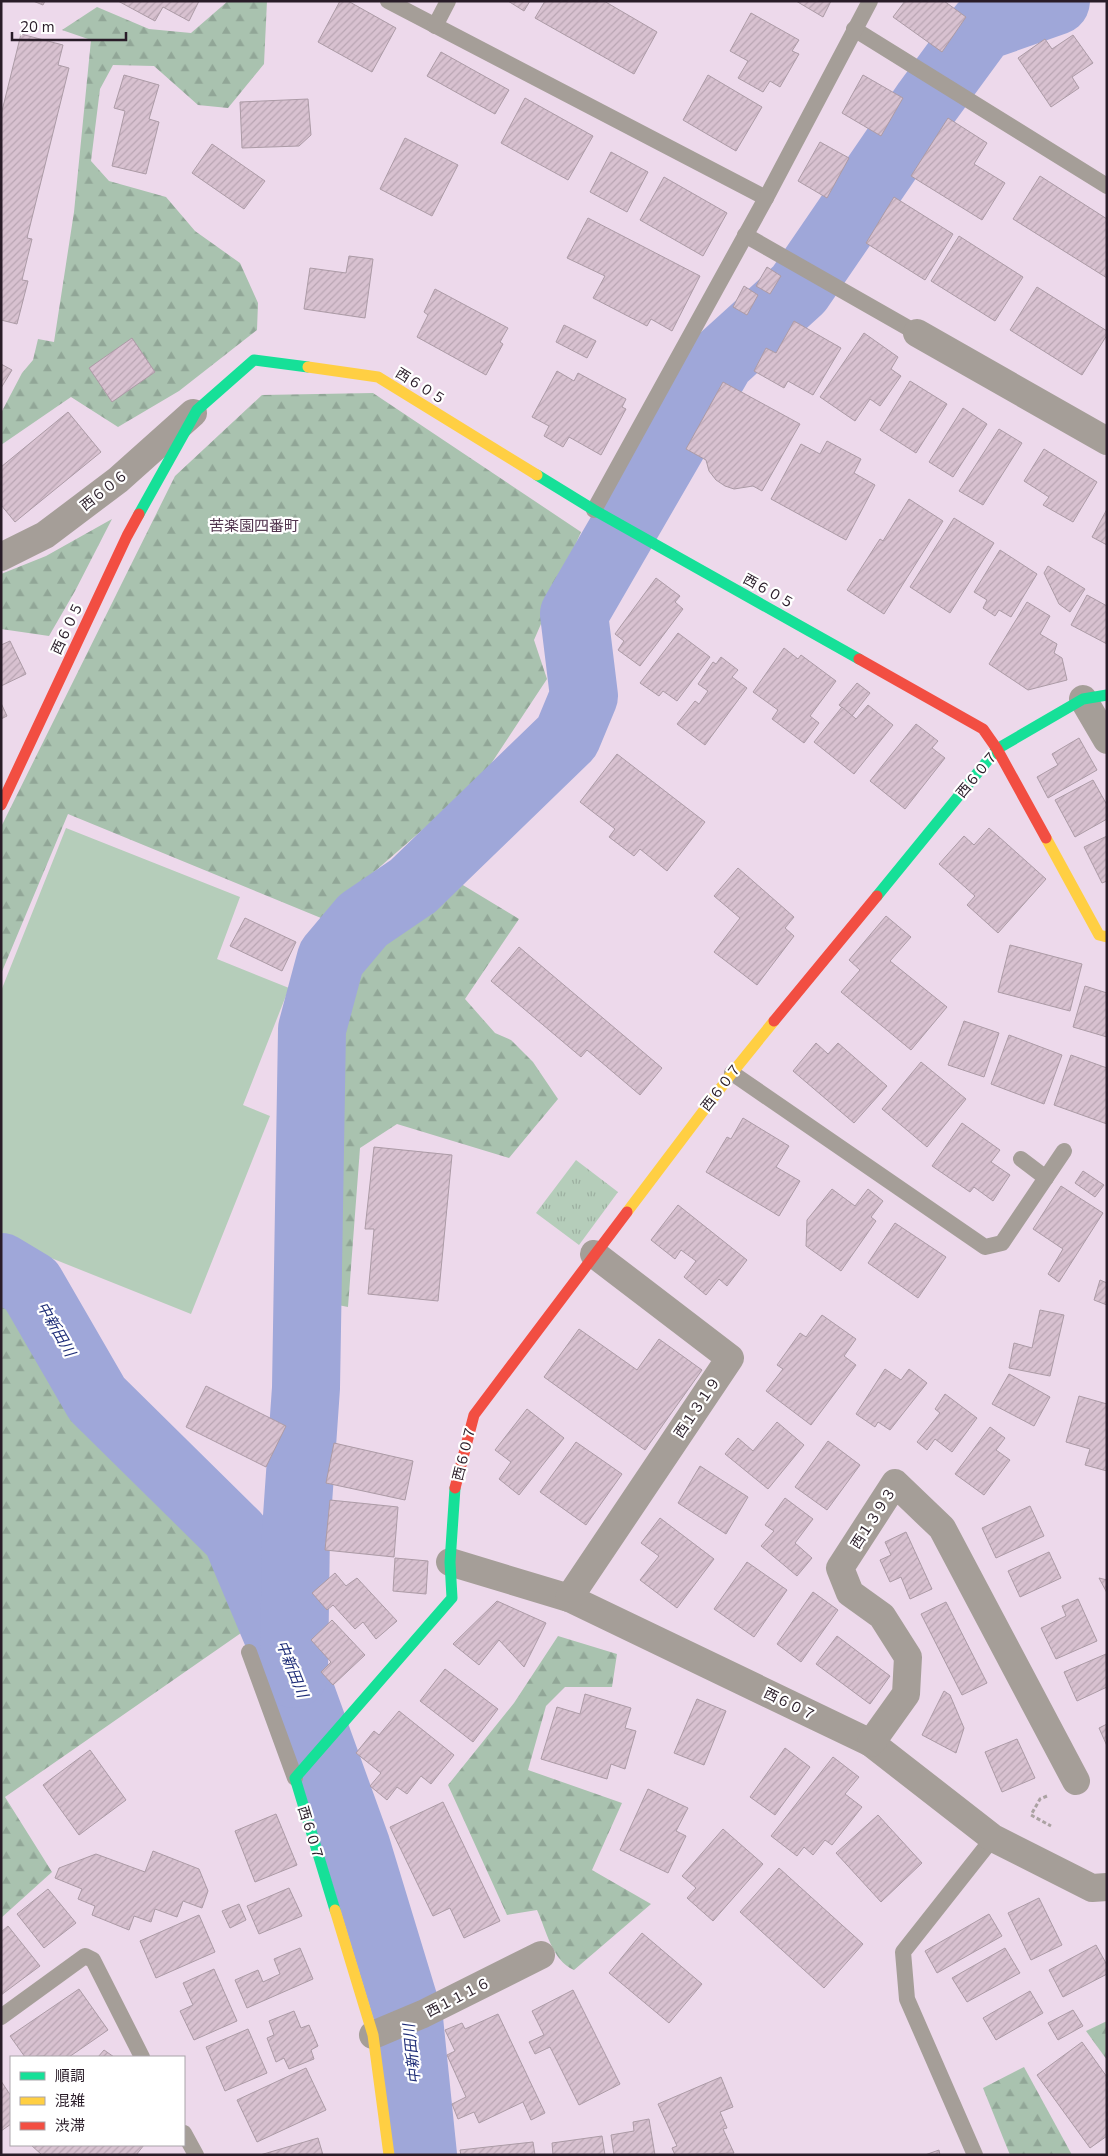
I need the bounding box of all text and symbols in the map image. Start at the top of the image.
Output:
scale bar [12,10,126,42]
text: 20 m [20,17,55,37]
street label: 西６０５ [392,364,450,409]
street label: 西６０６ [76,466,132,515]
district label: 苦楽園四番町 [209,516,299,536]
street label: 西６０５ [740,570,798,613]
street label: 西６０５ [47,599,88,658]
street label: 西６０７ [952,747,1003,802]
street label: 西６０７ [697,1059,746,1115]
water label: 中新田川 [32,1298,81,1362]
street label: 西１３１９ [670,1373,725,1442]
street label: 西６０７ [448,1424,480,1483]
street label: 西１３９３ [846,1484,900,1553]
water label: 中新田川 [271,1637,313,1702]
street label: 西６０７ [760,1684,819,1725]
street label: 西６０７ [293,1804,328,1863]
street label: 西１１１６ [423,1973,494,2022]
water label: 中新田川 [399,2021,425,2085]
legend [10,2056,185,2146]
text: 順調 [55,2066,85,2086]
text: 混雑 [55,2091,85,2111]
text: 渋滞 [55,2116,85,2136]

